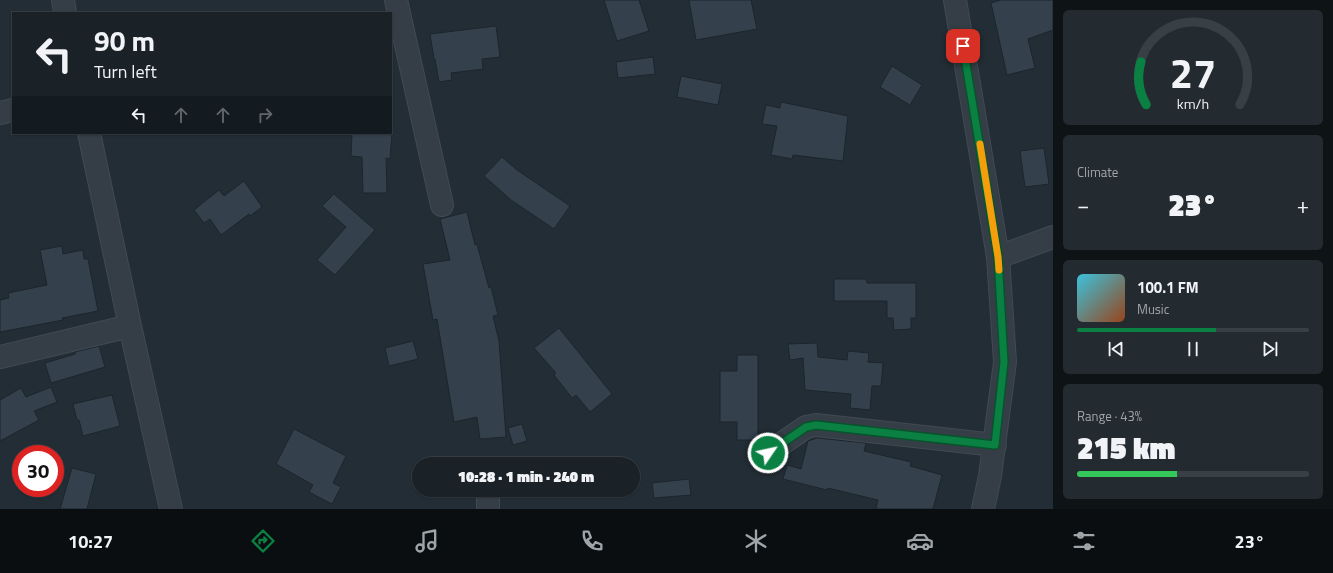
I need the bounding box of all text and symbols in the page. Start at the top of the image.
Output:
text: 90 m [94,19,155,62]
icon: left [28,28,80,80]
pin [946,29,980,63]
icon: arrive [952,35,974,57]
text: 27 [1170,41,1216,104]
text: Turn left [94,58,157,85]
text: km/h [1177,93,1209,115]
icon: left [128,104,150,126]
icon: ahead [170,104,192,126]
icon: ahead [212,104,234,126]
icon: right [254,104,276,126]
text: Climate [1077,162,1118,182]
text: 23° [1168,182,1218,228]
text: − [1077,188,1089,222]
text: + [1297,188,1309,222]
text: 100.1 FM [1137,276,1199,299]
text: Music [1137,299,1169,319]
icon: previous [1105,338,1127,360]
icon: pause [1182,338,1204,360]
icon: next [1259,338,1281,360]
text: Range · 43% [1077,406,1142,426]
text: 215 km [1077,425,1175,471]
position arrow [747,432,789,474]
speed limit sign: 30 [12,445,64,497]
text: 10:28 · 1 min · 240 m [458,465,594,488]
icon: directions [249,527,277,555]
icon: music [413,527,441,555]
icon: phone [578,527,606,555]
icon: climate [742,527,770,555]
icon: car [906,527,934,555]
icon: filters [1070,527,1098,555]
text: 10:27 [68,528,113,555]
text: 23° [1235,528,1265,555]

